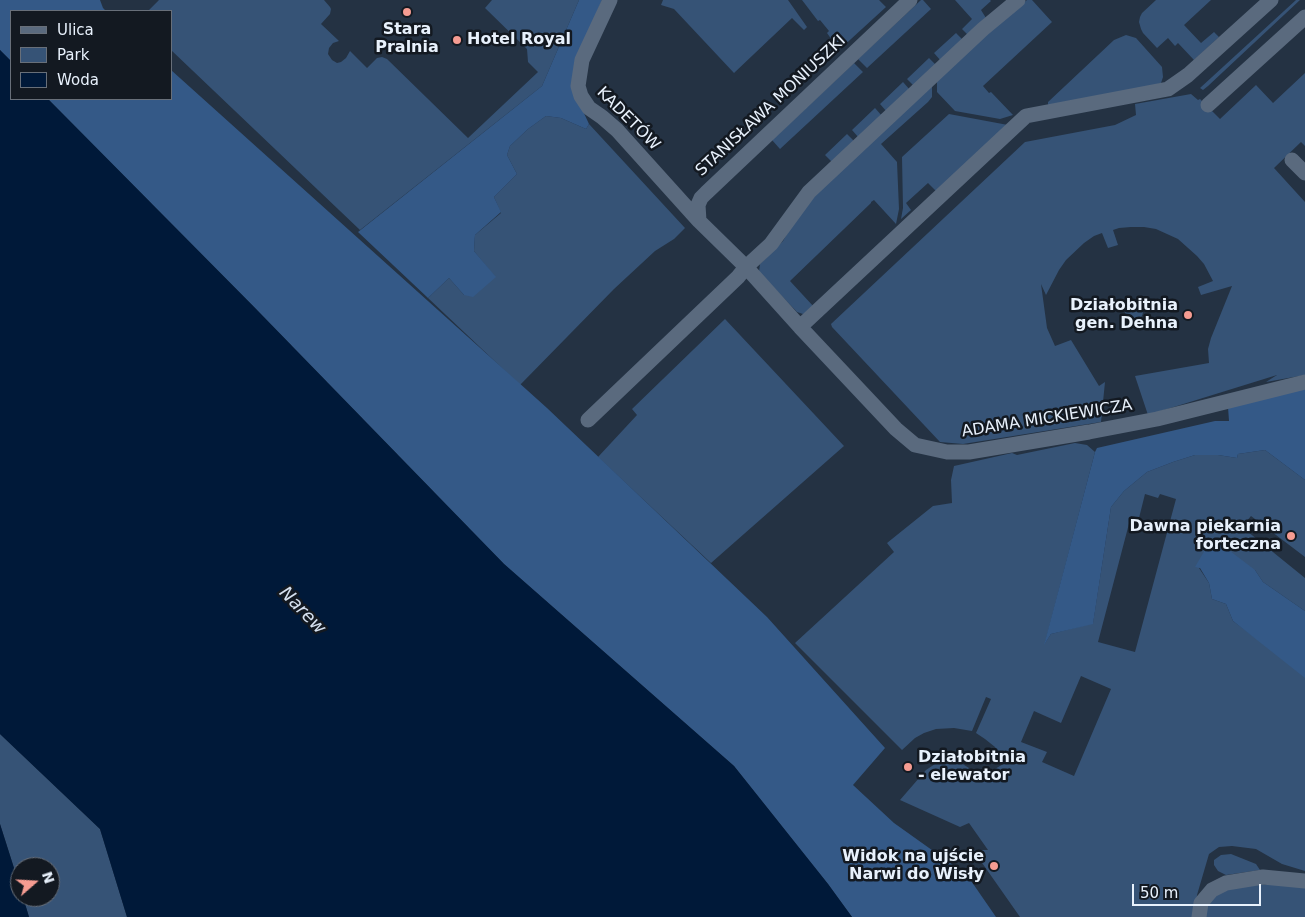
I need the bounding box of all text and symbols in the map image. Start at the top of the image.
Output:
marker: Stara Pralnia [401,6,413,18]
legend [10,10,172,100]
place label: Stara Pralnia [375,20,439,58]
text: Ulica [57,21,94,39]
place label: Hotel Royal [467,30,571,50]
street label: STANISŁAWA MONIUSZKI [692,32,850,180]
marker: Hotel Royal [451,34,463,46]
text: Park [57,46,89,64]
text: Woda [57,71,99,89]
street label: KADETÓW [592,83,664,155]
place label: Działobitnia gen. Dehna [1070,296,1178,334]
marker: Działobitnia gen. Dehna [1182,309,1194,321]
street label: ADAMA MICKIEWICZA [960,396,1134,442]
place label: Dawna piekarnia forteczna [1130,517,1281,555]
marker: Dawna piekarnia forteczna [1285,530,1297,542]
water label: Narew [274,583,330,639]
place label: Działobitnia - elewator [918,748,1026,786]
marker: Działobitnia - elewator [902,761,914,773]
place label: Widok na ujście Narwi do Wisły [842,847,984,885]
north arrow [10,857,60,907]
marker: Widok na ujście Narwi do Wisły [988,860,1000,872]
text: N [39,869,58,886]
scale bar [1135,874,1264,906]
text: 50 m [1140,884,1178,902]

